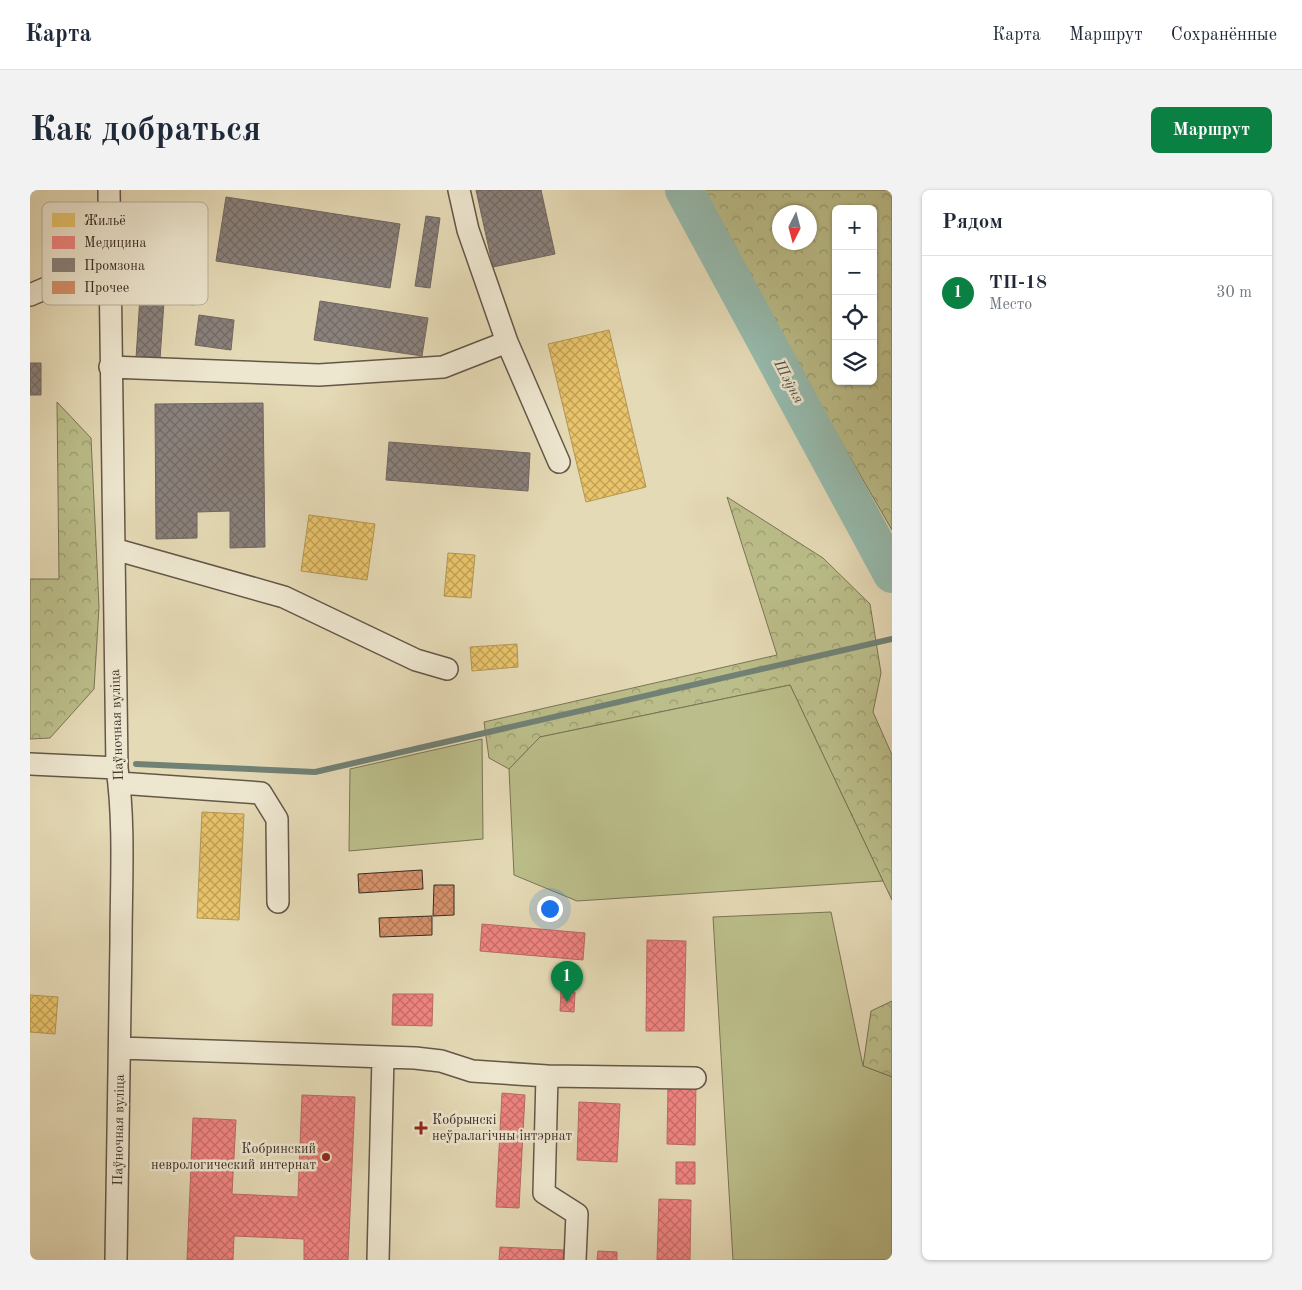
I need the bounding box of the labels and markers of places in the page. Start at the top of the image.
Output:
pin: 1 [551,961,583,1002]
place label: Кобрынскі неўралагічны інтэрнат [432,1113,573,1143]
marker: Кобрынскі неўралагічны інтэрнат [414,1121,428,1135]
place label: Кобринский неврологический интернат [151,1142,316,1172]
marker: Кобринский неврологический интернат [320,1151,332,1163]

